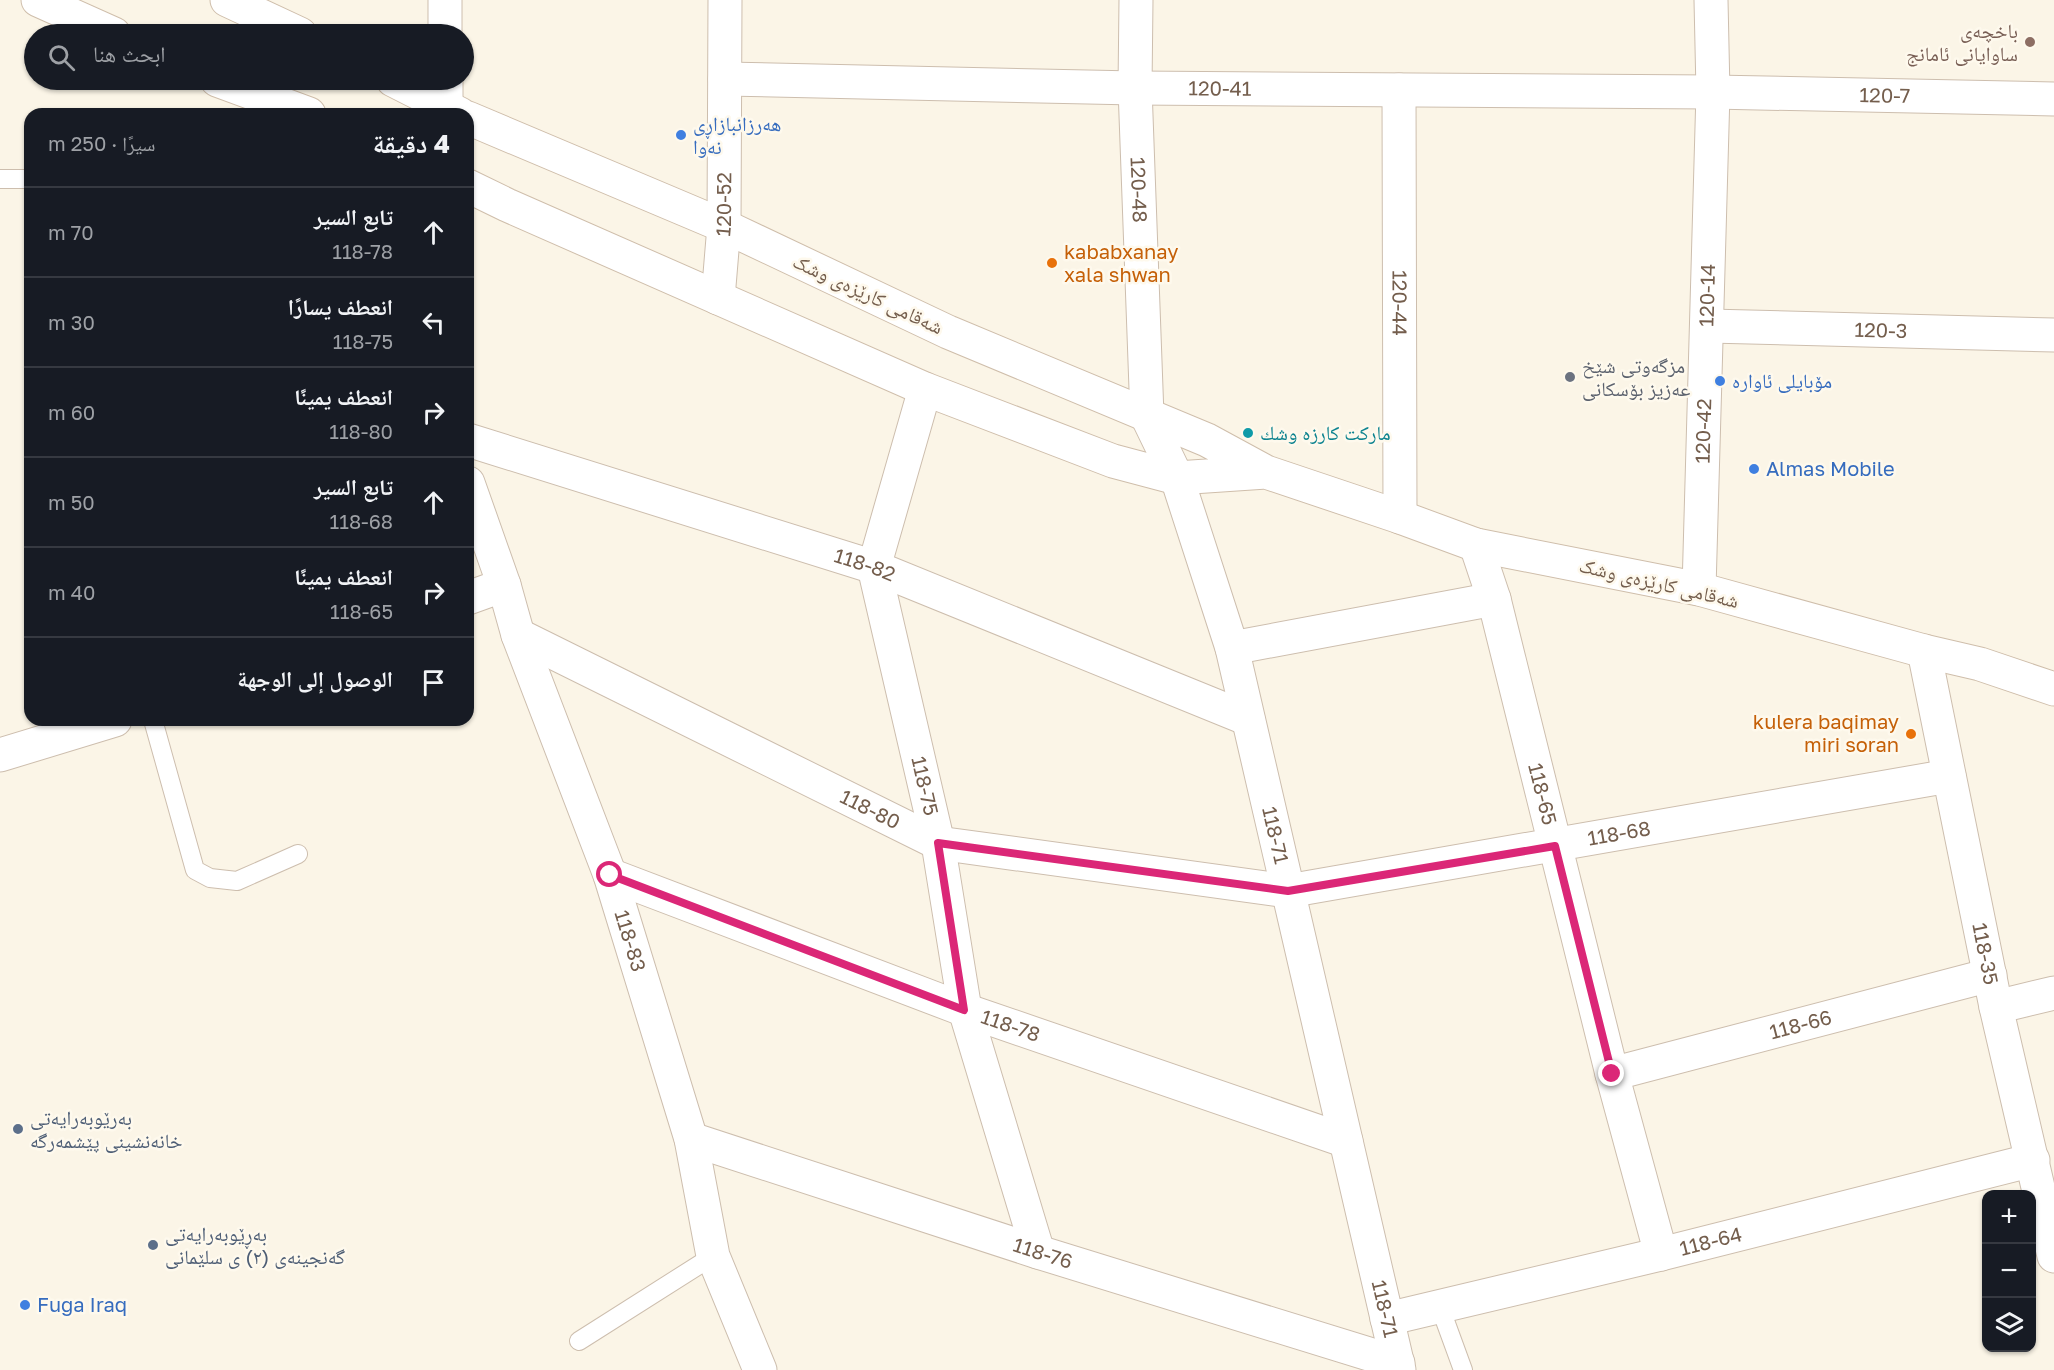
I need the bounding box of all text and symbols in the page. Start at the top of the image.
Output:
place label: باخچەی ساوایانی ئامانج [1906,18,2018,67]
search box [24,24,474,90]
marker: باخچەی ساوایانی ئامانج [2023,35,2037,49]
text: ابحث هنا [93,40,166,67]
icon: search [45,41,78,74]
street label: 120-41 [1188,75,1252,100]
street label: 120-7 [1859,82,1910,107]
place label: هەرزانبازاڕی نەوا [693,111,781,158]
text: 4 دقيقة [373,128,450,159]
marker: هەرزانبازاڕی نەوا [674,128,688,142]
text: سيرًا · 250 m [48,131,156,155]
street label: 120-48 [1127,157,1153,223]
street label: 120-52 [710,172,735,237]
text: تابع السير [314,203,393,230]
icon: ahead [417,216,450,249]
text: 70 m [48,220,94,244]
text: 118-78 [332,239,393,263]
place label: kababxanay xala shwan [1064,239,1178,286]
street label: شەقامی کارێزەی وشک [789,248,947,339]
marker: kababxanay xala shwan [1045,256,1059,270]
street label: 120-14 [1693,263,1719,327]
street label: 120-44 [1388,270,1413,336]
text: انعطف يسارًا [288,293,393,320]
icon: left [417,306,450,339]
text: 30 m [48,310,95,334]
street label: 120-3 [1854,317,1908,342]
text: 118-75 [333,329,393,353]
place label: مزگەوتی شێخ عەزیز بۆسکانی [1582,353,1690,401]
place label: مۆبایلی ئاوارە [1732,368,1832,393]
marker: مزگەوتی شێخ عەزیز بۆسکانی [1563,370,1577,384]
marker: مۆبایلی ئاوارە [1713,374,1727,388]
text: انعطف يمينًا [294,383,393,410]
icon: right [417,396,450,429]
street label: 120-42 [1690,398,1715,464]
text: 60 m [48,400,95,424]
text: 118-80 [329,419,393,443]
place label: ماركت كارزه وشك [1260,420,1391,444]
marker: ماركت كارزه وشك [1241,426,1255,440]
place label: Almas Mobile [1766,456,1895,480]
marker: Almas Mobile [1747,462,1761,476]
text: تابع السير [314,473,393,500]
icon: ahead [417,486,450,519]
text: 50 m [48,490,95,514]
text: 118-68 [330,509,393,533]
street label: 118-82 [832,542,899,586]
street label: شەقامی کارێزەی وشک [1577,552,1741,613]
text: انعطف يمينًا [294,563,393,590]
icon: right [417,576,450,609]
text: 40 m [48,580,95,604]
text: 118-65 [330,599,393,623]
text: الوصول إلى الوجهة [237,665,393,692]
icon: arrive [417,666,450,699]
place label: kulera baqimay miri soran [1753,709,1899,756]
marker: kulera baqimay miri soran [1904,727,1918,741]
street label: 118-75 [907,754,944,818]
street label: 118-65 [1524,760,1563,827]
street label: 118-80 [837,784,905,833]
street label: 118-71 [1258,804,1295,866]
street label: 118-68 [1586,815,1652,850]
route start [596,861,622,887]
street label: 118-83 [610,907,652,974]
street label: 118-35 [1968,921,2004,987]
street label: 118-78 [978,1003,1044,1046]
street label: 118-66 [1767,1004,1834,1043]
route end [1598,1060,1624,1086]
place label: بەرێوبەرایەتی خانەنشینی پێشمەرگە [30,1105,183,1153]
marker: بەرێوبەرایەتی خانەنشینی پێشمەرگە [11,1122,25,1136]
map controls [1982,1190,2036,1352]
button: + [1982,1190,2036,1244]
place label: بەڕێوبەرایەتی گەنجینەی (۲) ی سلێمانی [165,1221,345,1269]
street label: 118-64 [1677,1221,1744,1260]
street label: 118-76 [1011,1232,1076,1273]
marker: بەڕێوبەرایەتی گەنجینەی (۲) ی سلێمانی [146,1238,160,1252]
button: − [1982,1244,2036,1298]
street label: 118-71 [1368,1277,1404,1340]
place label: Fuga Iraq [37,1292,127,1316]
marker: Fuga Iraq [18,1298,32,1312]
button: layers [1982,1298,2036,1352]

